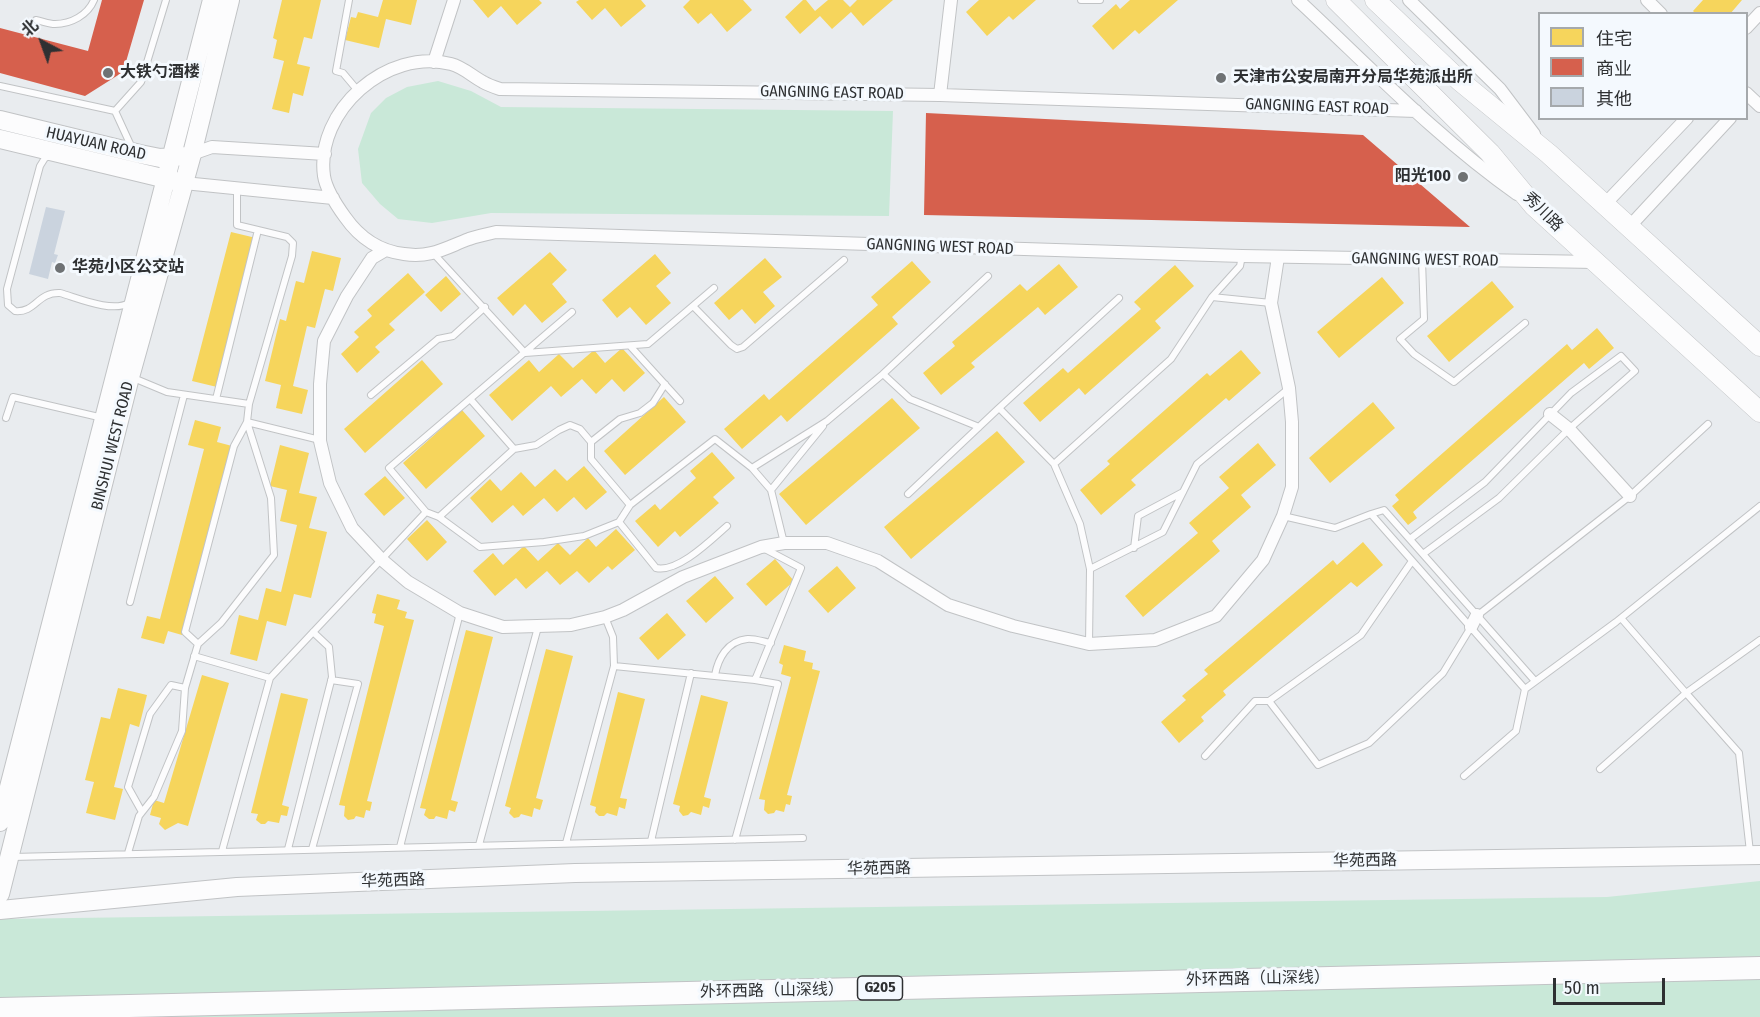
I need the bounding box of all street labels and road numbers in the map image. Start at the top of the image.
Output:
street label: GANGNING EAST ROAD [760,82,904,104]
street label: GANGNING EAST ROAD [1245,95,1389,119]
street label: HUAYUAN ROAD [44,123,148,165]
street label: 秀川路 [1519,188,1567,236]
street label: GANGNING WEST ROAD [866,235,1014,259]
street label: GANGNING WEST ROAD [1351,249,1499,271]
street label: BINSHUI WEST ROAD [88,380,138,512]
street label: 华苑西路 [1333,851,1397,871]
street label: 华苑西路 [847,859,911,879]
street label: 华苑西路 [361,870,425,892]
street label: 外环西路（山深线） [1186,968,1330,990]
road number: G205 [858,976,902,1000]
street label: 外环西路（山深线） [700,980,844,1002]

